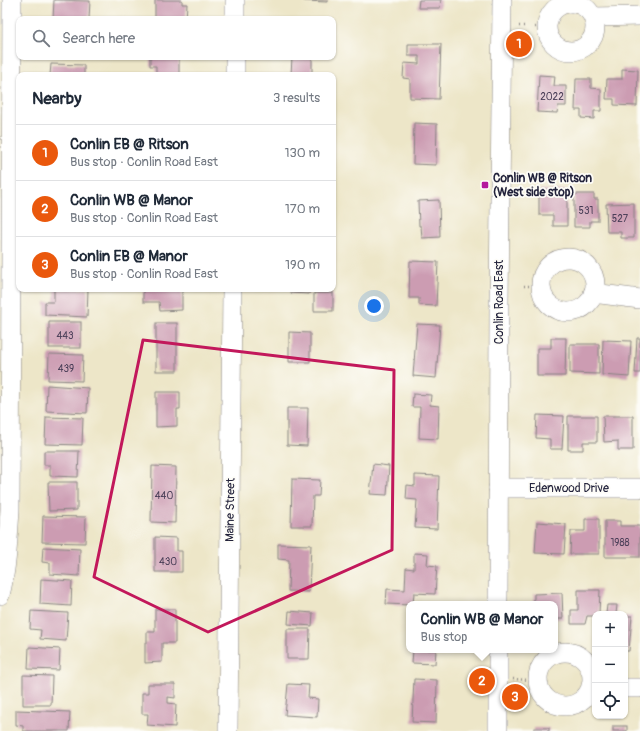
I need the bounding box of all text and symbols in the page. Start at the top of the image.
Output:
search box [16,16,336,60]
icon: search [30,27,52,49]
text: Search here [62,29,135,48]
pin: 1 [506,29,532,59]
text: Nearby [32,88,81,109]
text: 3 results [273,90,320,106]
house number: 2022 [540,91,564,103]
text: Conlin EB @ Ritson [70,135,189,154]
text: 1 [42,145,48,161]
text: 130 m [284,145,320,161]
text: Bus stop · Conlin Road East [70,154,218,170]
place label: Conlin WB @ Ritson (West side stop) [493,171,592,200]
marker: Conlin WB @ Ritson (West side stop) [480,180,490,190]
text: Conlin WB @ Manor [70,191,193,210]
text: 2 [41,201,49,217]
text: 170 m [285,201,320,217]
house number: 531 [579,205,594,217]
text: Bus stop · Conlin Road East [70,210,218,226]
house number: 527 [612,213,629,225]
text: Conlin EB @ Manor [70,247,188,266]
text: 3 [41,257,49,273]
text: 190 m [285,257,320,273]
street label: Conlin Road East [492,260,507,344]
text: Bus stop · Conlin Road East [70,266,218,282]
your location [364,296,384,316]
house number: 443 [56,330,74,342]
house number: 439 [58,363,74,375]
street label: Maine Street [222,478,239,542]
street label: Edenwood Drive [529,481,609,496]
house number: 440 [155,490,173,502]
house number: 1988 [610,537,630,549]
house number: 430 [159,556,177,568]
popup [406,601,558,653]
text: Conlin WB @ Manor [421,610,543,629]
map controls [592,611,628,719]
button: + [592,611,628,647]
text: Bus stop [421,629,467,645]
button: − [592,647,628,683]
pin: 2 [469,666,495,696]
pin: 3 [502,682,528,712]
button: locate [592,683,628,719]

